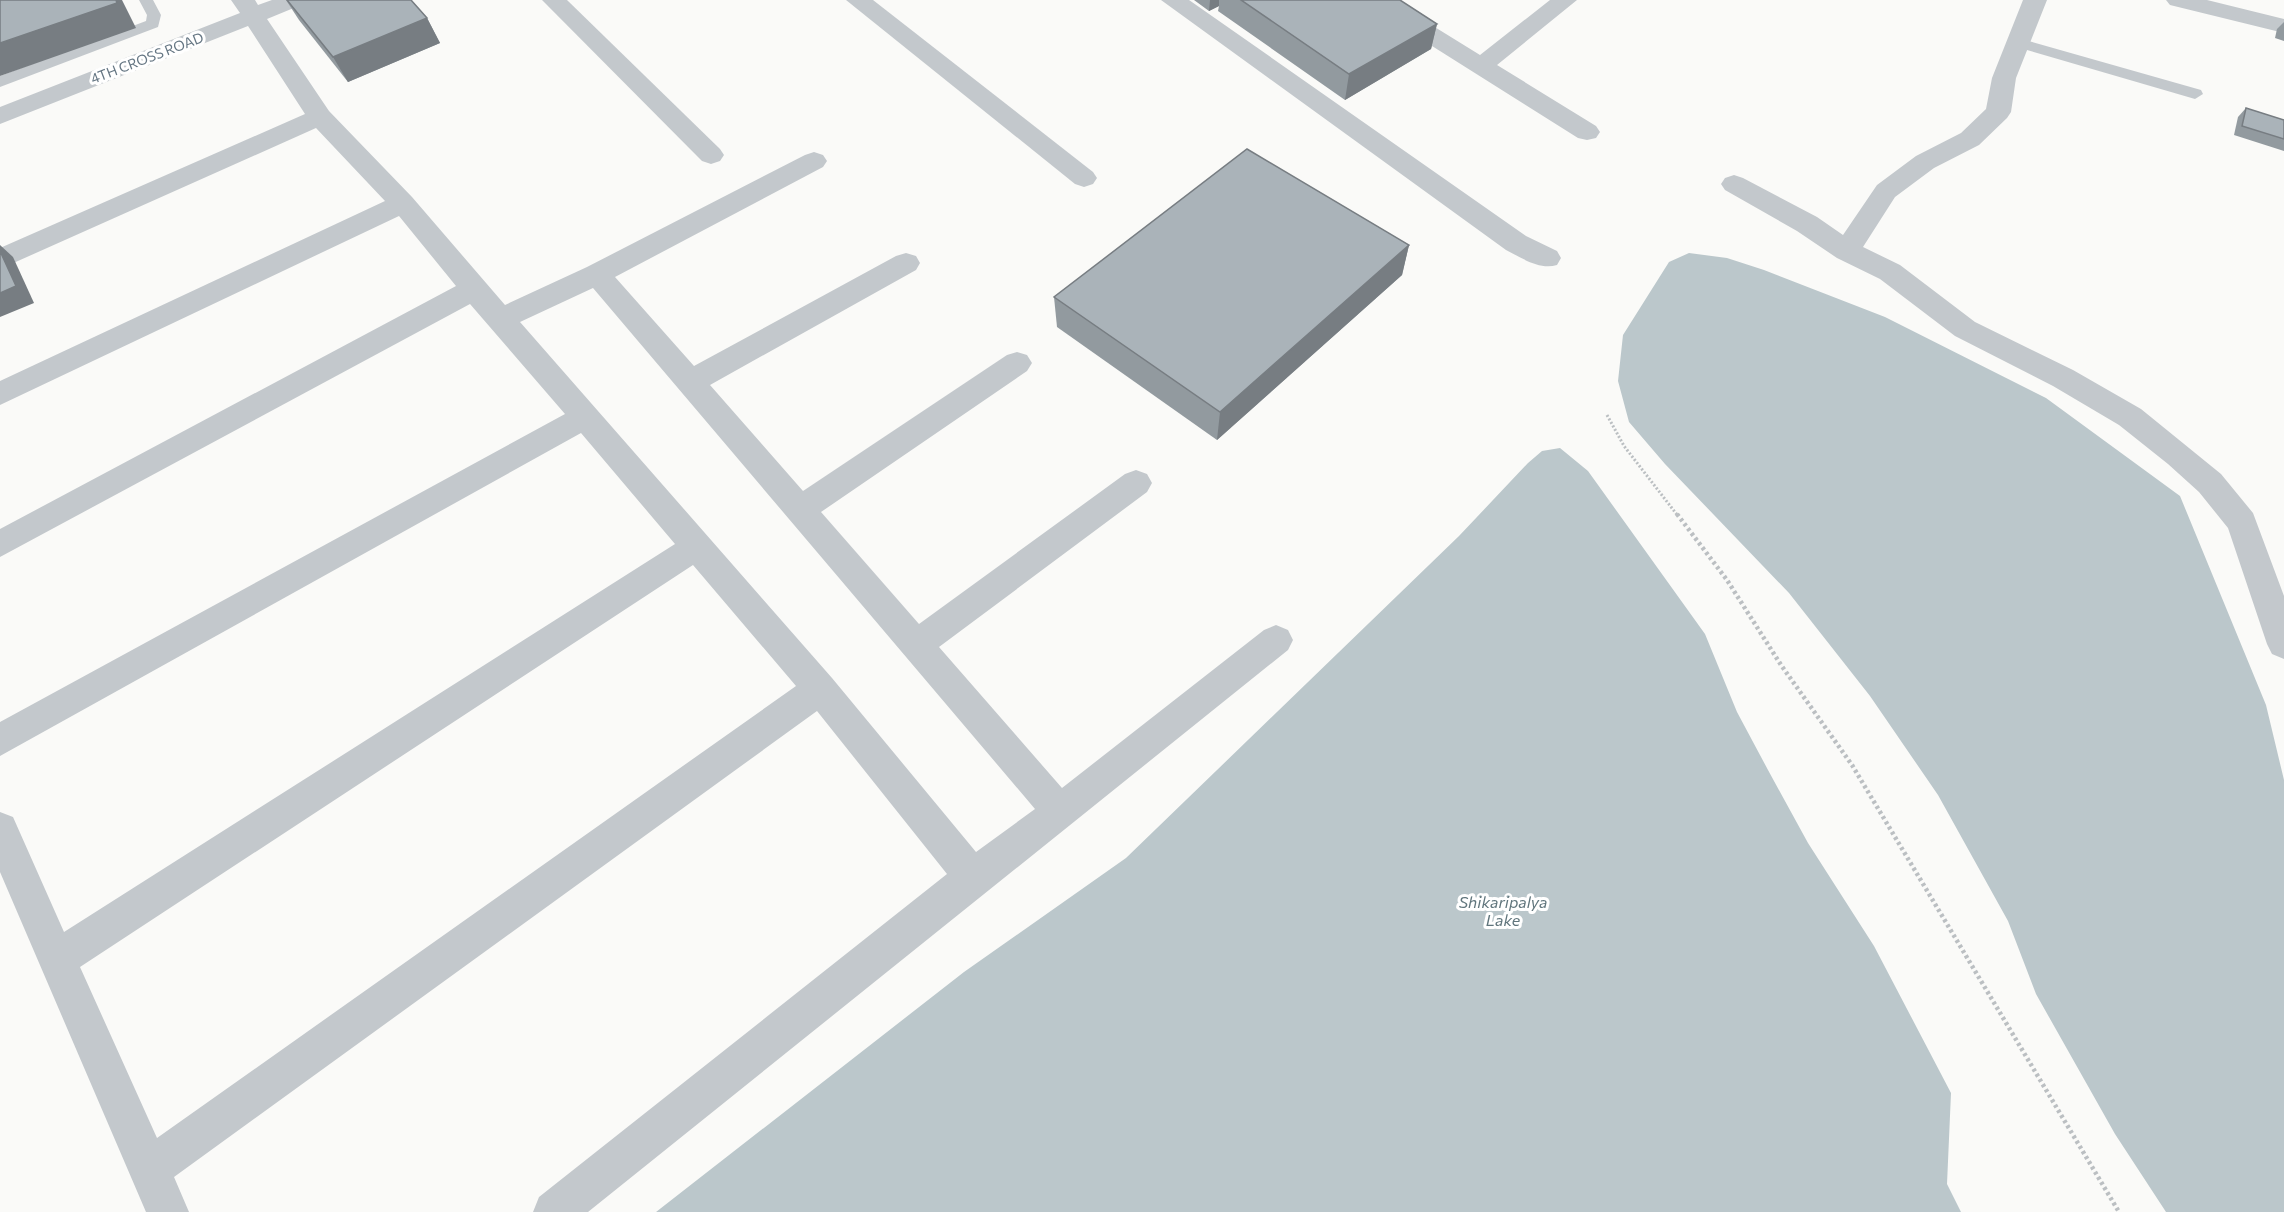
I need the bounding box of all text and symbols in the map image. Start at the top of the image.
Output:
street label: 4TH CROSS ROAD [88,28,206,87]
water label: Shikaripalya Lake [1459,892,1547,929]

